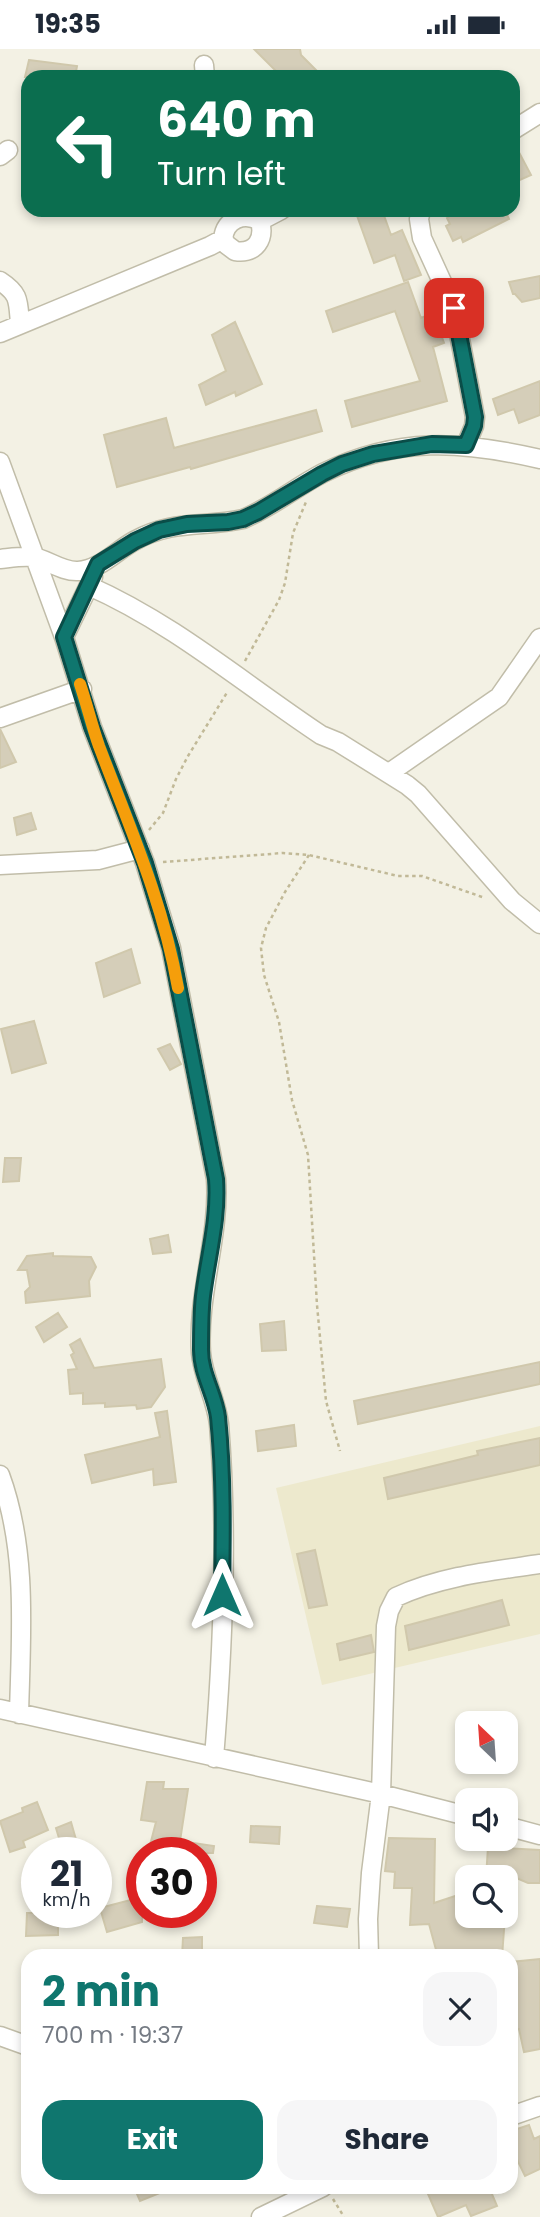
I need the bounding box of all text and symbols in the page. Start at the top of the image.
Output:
text: 19:35 [35,6,101,42]
text: 640 m [157,86,316,154]
icon: left [42,98,133,189]
text: Turn left [157,151,286,196]
pin [424,278,484,338]
icon: arrive [435,289,473,327]
position arrow [185,1558,259,1632]
north arrow [455,1711,518,1775]
map controls [455,1711,518,1928]
button: sound [455,1788,518,1851]
speed limit sign: 30 [126,1837,217,1928]
text: 21 [50,1849,83,1898]
button: search [455,1865,518,1928]
text: km/h [43,1887,90,1912]
text: 2 min [42,1962,160,2021]
button: close [423,1972,497,2046]
text: 700 m · 19:37 [42,2019,183,2051]
button: Exit [42,2100,263,2180]
button: Share [277,2100,497,2180]

